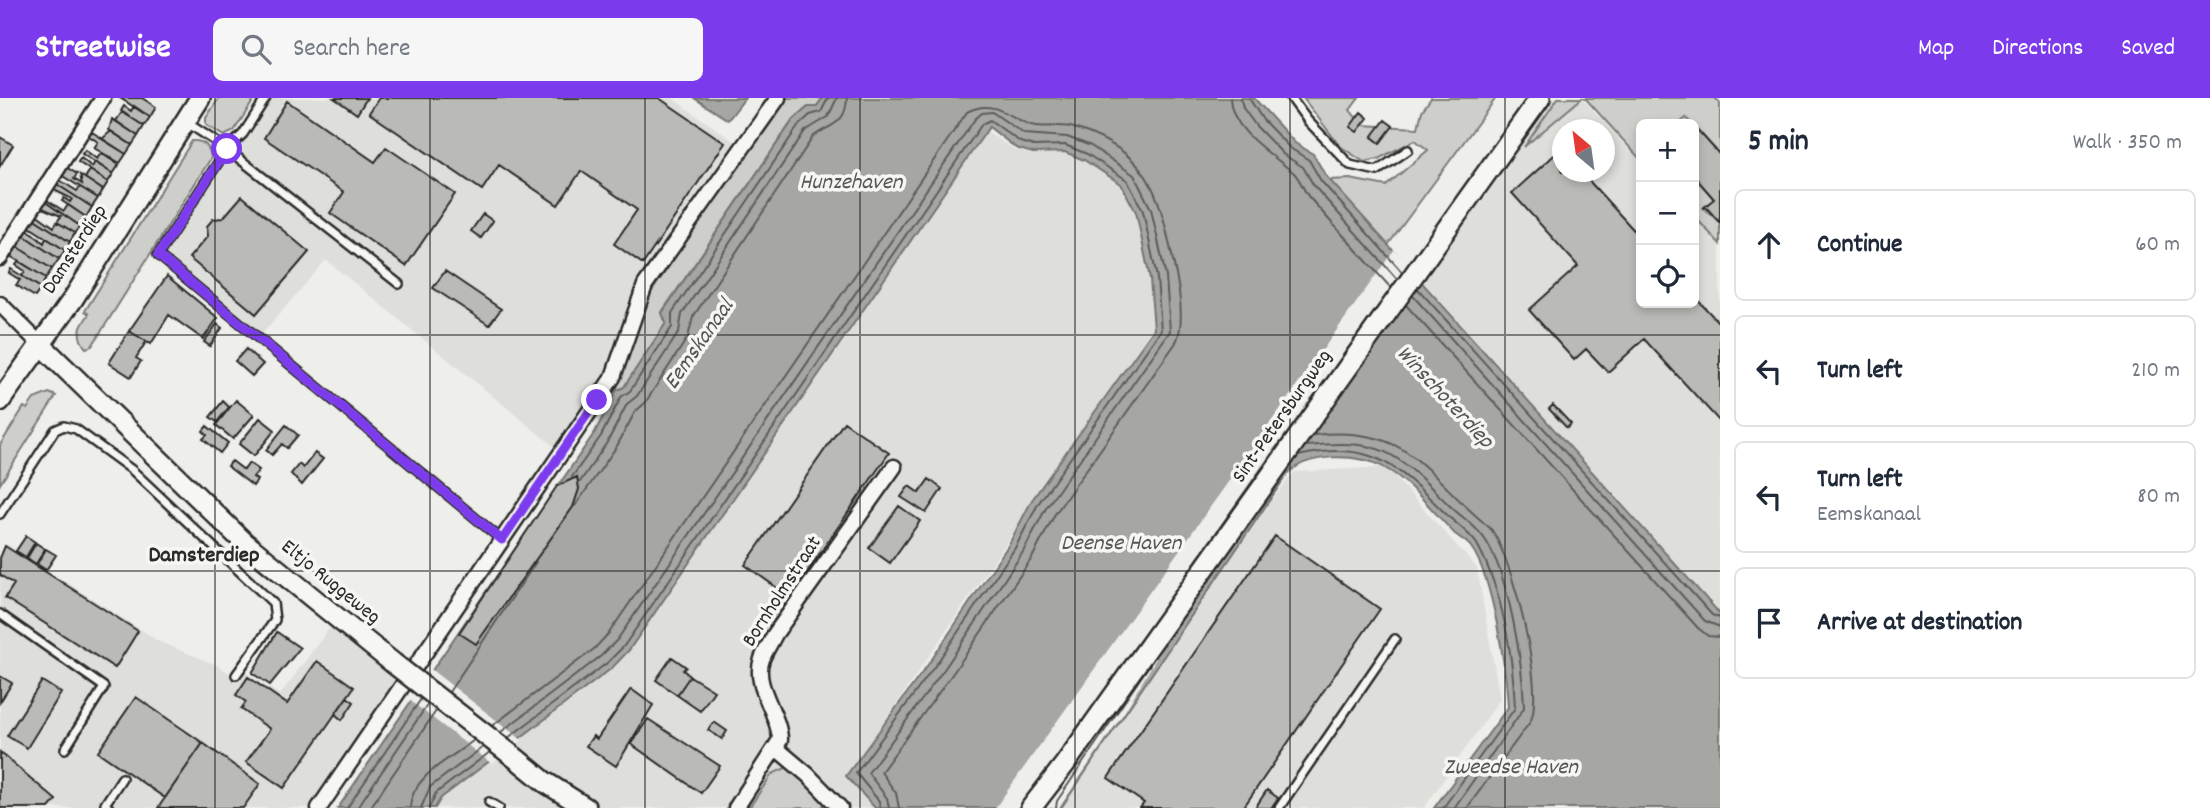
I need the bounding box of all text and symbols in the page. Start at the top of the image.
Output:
search box [213,18,703,81]
text: Streetwise [35,26,171,73]
icon: search [237,30,275,68]
text: Search here [293,31,410,68]
text: Map [1918,32,1954,66]
text: Directions [1992,32,2083,66]
text: Saved [2121,32,2175,66]
north arrow [1552,119,1615,182]
map controls [1636,119,1699,308]
button: + [1636,119,1699,182]
text: 5 min [1748,122,1809,165]
text: Walk · 350 m [2073,127,2182,160]
route start [211,133,242,164]
water label: Hunzehaven [800,167,904,200]
button: − [1636,182,1699,245]
street label: Damsterdiep [36,199,116,301]
icon: ahead [1750,226,1788,264]
text: Continue [1817,227,1902,264]
text: 60 m [2135,229,2180,262]
button: locate [1636,245,1699,308]
water label: Eemskanaal [657,292,744,397]
water label: Winschoterdiep [1387,339,1502,458]
street label: Sint-Petersburgweg [1226,344,1340,490]
icon: left [1750,352,1788,390]
text: Turn left [1817,353,1903,390]
text: 210 m [2131,355,2180,388]
route end [581,384,612,415]
text: Turn left [1817,462,1903,499]
icon: left [1750,478,1788,516]
text: 80 m [2137,481,2180,514]
text: Eemskanaal [1817,499,1921,532]
water label: Deense Haven [1061,528,1183,561]
street label: Bornholmstraat [736,530,830,653]
street label: Eltjo Ruggeweg [274,533,386,633]
district label: Damsterdiep [149,540,260,573]
icon: arrive [1750,604,1788,642]
text: Arrive at destination [1817,605,2022,642]
water label: Zweedse Haven [1444,752,1579,785]

